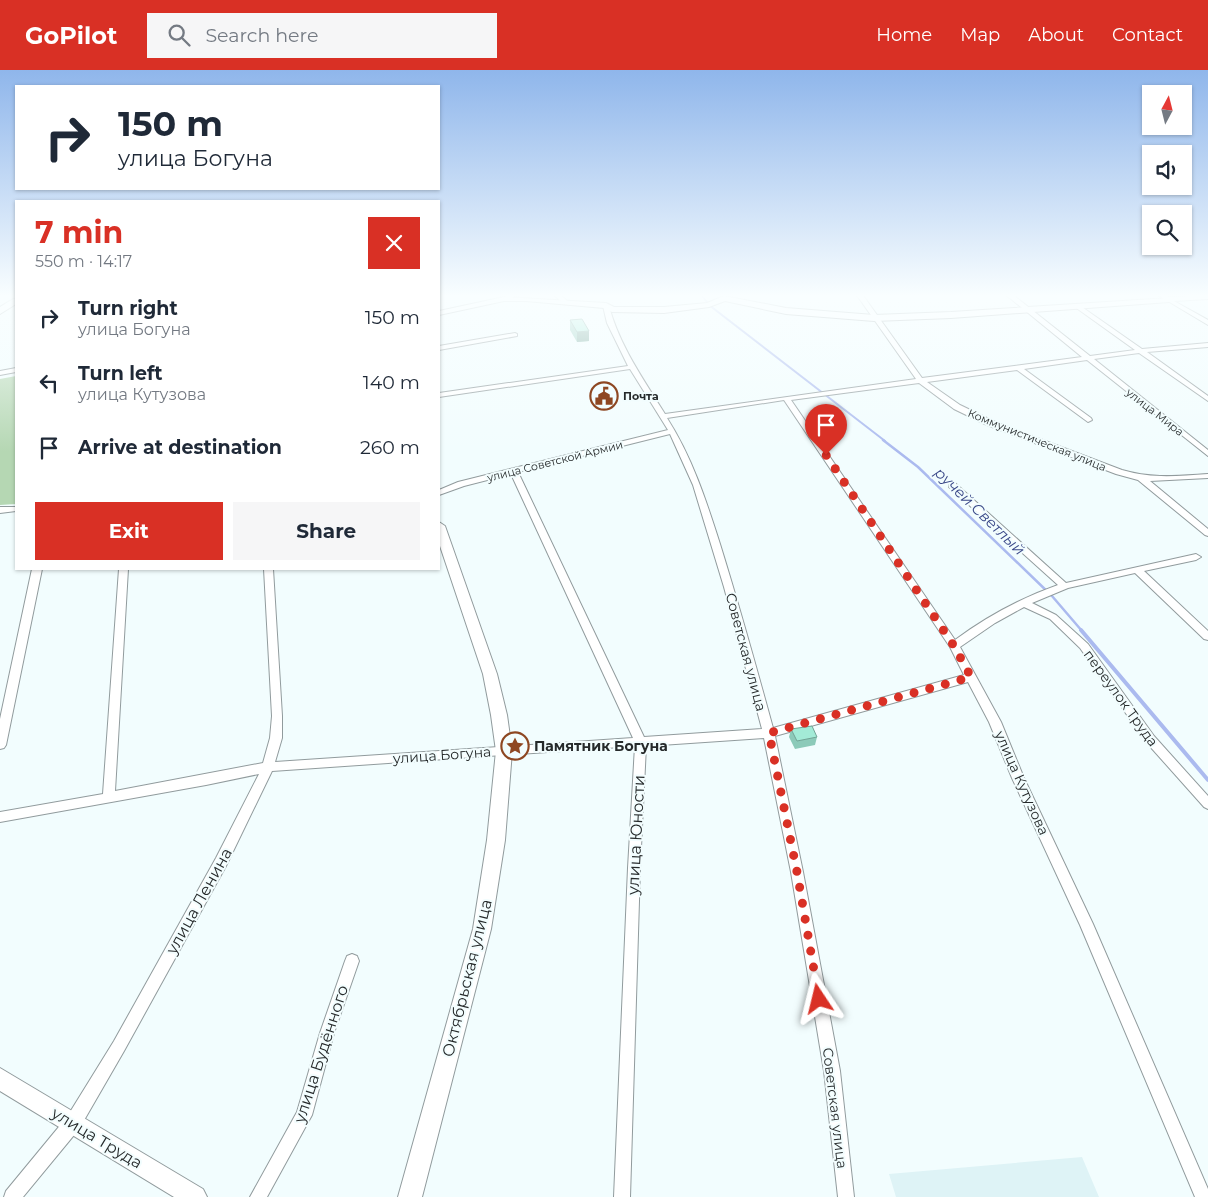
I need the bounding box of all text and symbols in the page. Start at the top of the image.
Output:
search box [147,13,497,58]
text: GoPilot [25,21,117,50]
icon: search [165,21,193,49]
text: Search here [205,24,318,47]
text: Home [876,24,932,46]
text: Map [960,24,1000,46]
text: About [1028,24,1084,46]
text: Contact [1112,24,1183,46]
north arrow [1142,85,1192,135]
map controls [1142,85,1192,255]
text: 150 m [118,102,223,145]
icon: right [35,105,100,170]
text: улица Богуна [118,145,273,172]
button: sound [1142,145,1192,195]
button: search [1142,205,1192,255]
text: 7 min [35,214,123,251]
button: close [368,217,420,269]
text: 550 m · 14:17 [35,252,132,271]
text: Turn right [78,297,178,320]
icon: right [35,304,63,332]
text: 150 m [365,306,420,329]
text: улица Богуна [78,320,191,339]
text: Turn left [78,362,163,385]
icon: left [35,369,63,397]
text: 140 m [363,371,420,394]
public building icon: Почта [589,381,619,411]
text: улица Кутузова [78,385,206,404]
street label: улица Мира [1123,385,1187,439]
place label: Почта [623,389,659,403]
pin [805,404,847,455]
street label: Коммунистическая улица [966,406,1108,474]
icon: arrive [812,411,840,439]
icon: arrive [35,434,63,462]
text: Arrive at destination [78,436,282,459]
text: 260 m [360,436,420,459]
street label: улица Советской Армии [485,437,624,485]
water label: ручей Светлый [931,463,1029,559]
button: Exit [35,502,223,560]
button: Share [233,502,420,560]
street label: Советская улица [722,591,770,713]
street label: переулок Труда [1080,646,1162,750]
street label: улица Кутузова [991,727,1053,838]
place icon: Памятник Богуна [500,731,530,761]
place label: Памятник Богуна [534,737,668,755]
street label: улица Богуна [391,743,492,767]
street label: улица Юности [623,775,649,896]
street label: улица Ленина [161,845,236,958]
street label: Октябрьская улица [438,897,496,1059]
position arrow [792,972,844,1024]
street label: улица Будённого [289,983,352,1126]
street label: Советская улица [819,1047,851,1169]
street label: улица Труда [47,1103,146,1173]

